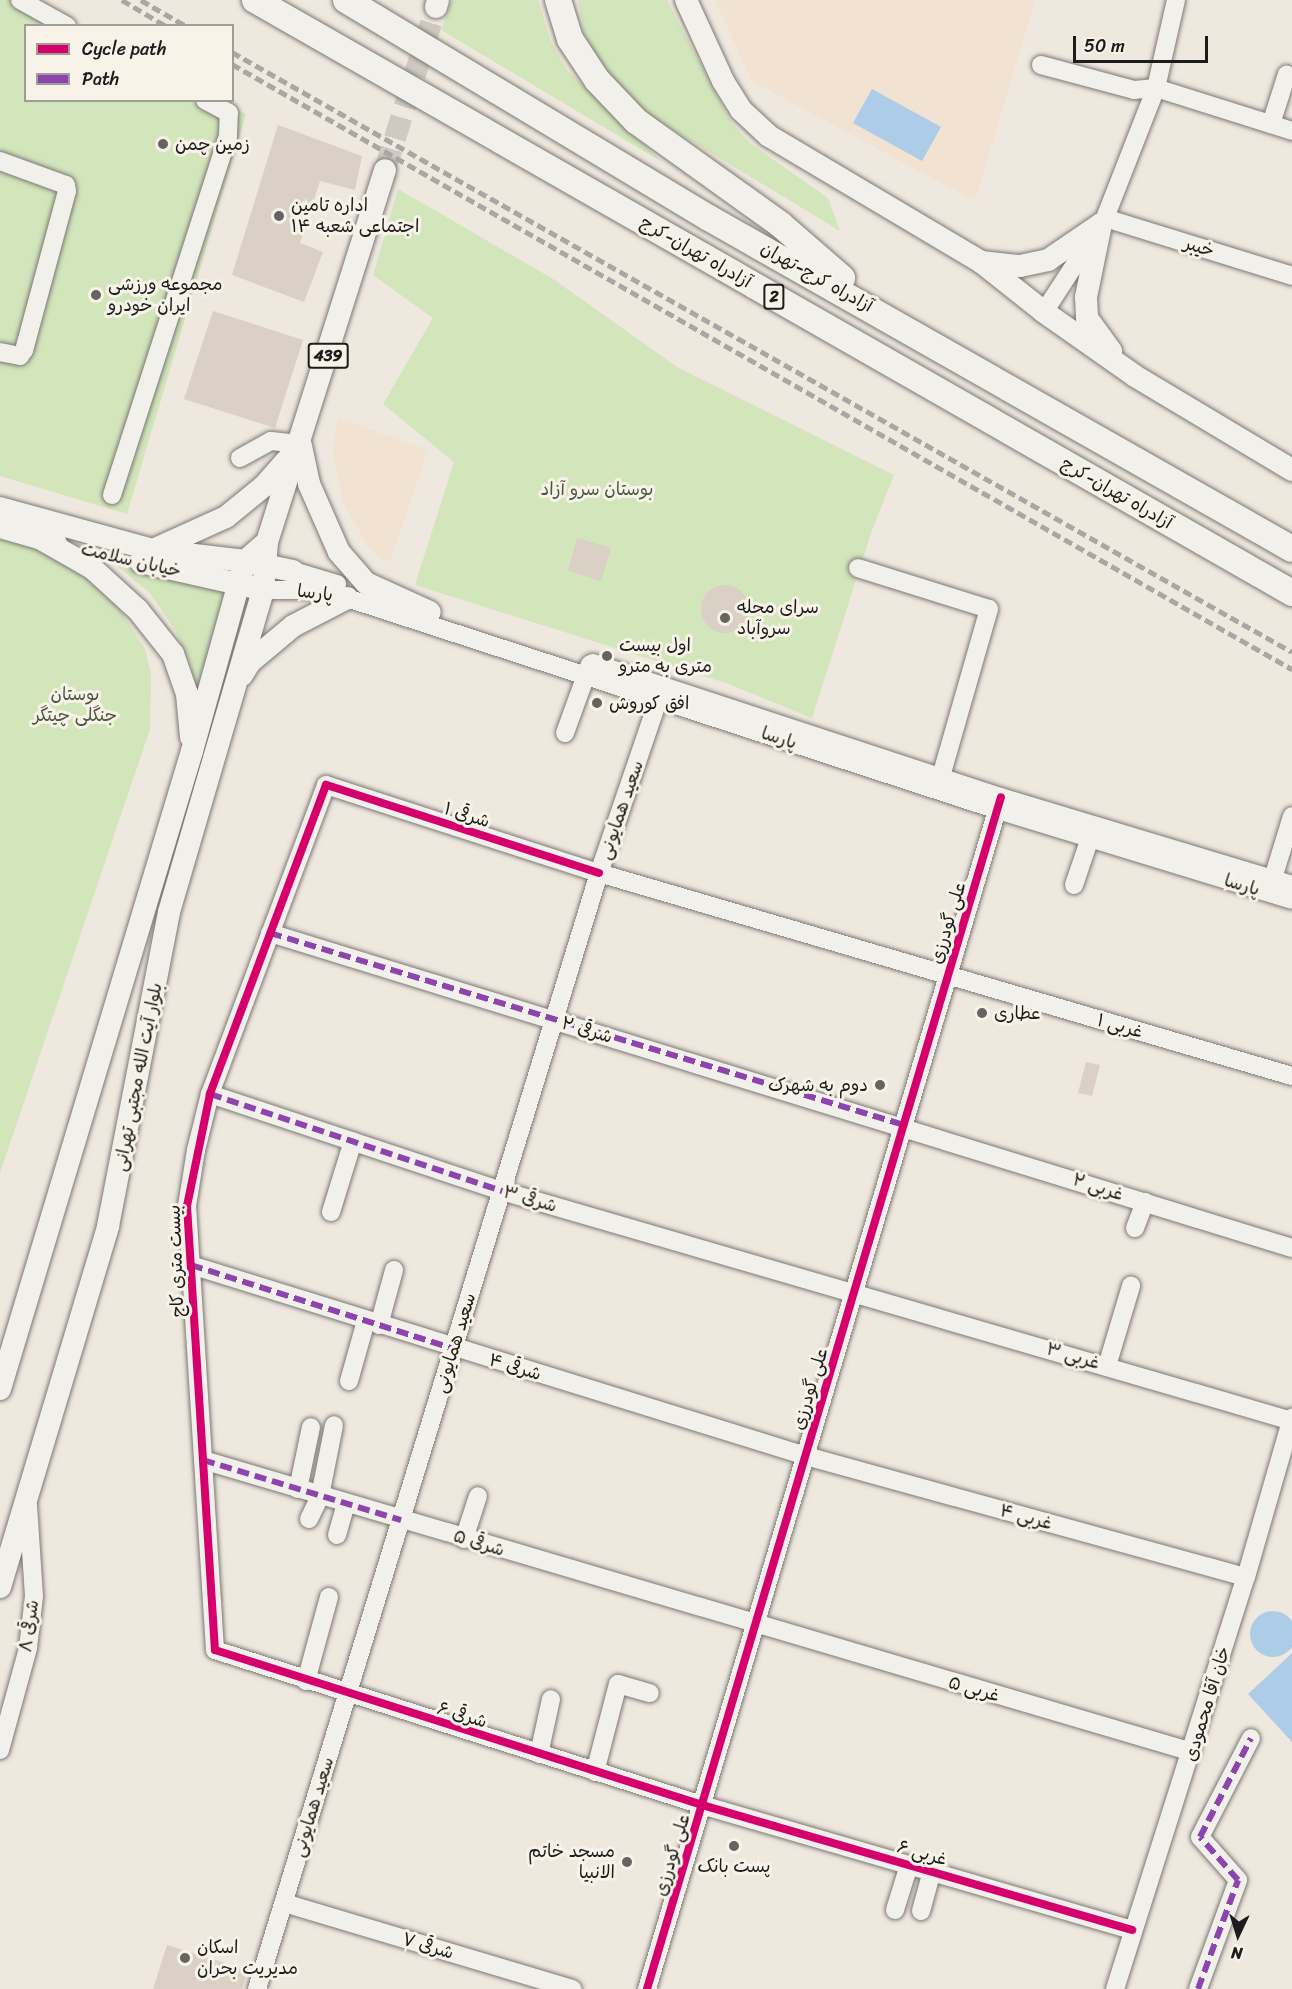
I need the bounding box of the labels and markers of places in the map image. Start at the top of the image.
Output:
place label: زمین چمن [175,133,250,155]
marker: زمین چمن [156,137,170,151]
place label: اداره تامین اجتماعی شعبه ۱۴ [291,195,419,238]
marker: اداره تامین اجتماعی شعبه ۱۴ [272,209,286,223]
place label: مجموعه ورزشی ایران خودرو [108,274,222,316]
marker: مجموعه ورزشی ایران خودرو [89,288,103,302]
place label: سرای محله سروآباد [737,597,819,640]
marker: سرای محله سروآباد [718,611,732,625]
place label: اول بیست متری به مترو [619,635,712,678]
marker: اول بیست متری به مترو [600,649,614,663]
place label: افق کوروش [609,692,689,714]
marker: افق کوروش [590,696,604,710]
place label: عطاری [994,1002,1041,1024]
marker: عطاری [975,1006,989,1020]
place label: دوم به شهرک [768,1074,868,1096]
marker: دوم به شهرک [873,1078,887,1092]
marker: پست بانک [727,1839,741,1853]
place label: مسجد خاتم الانبیا [528,1841,615,1884]
marker: مسجد خاتم الانبیا [620,1855,634,1869]
place label: پست بانک [698,1855,770,1877]
place label: اسکان مدیریت بحران [197,1937,298,1980]
marker: اسکان مدیریت بحران [178,1951,192,1965]

